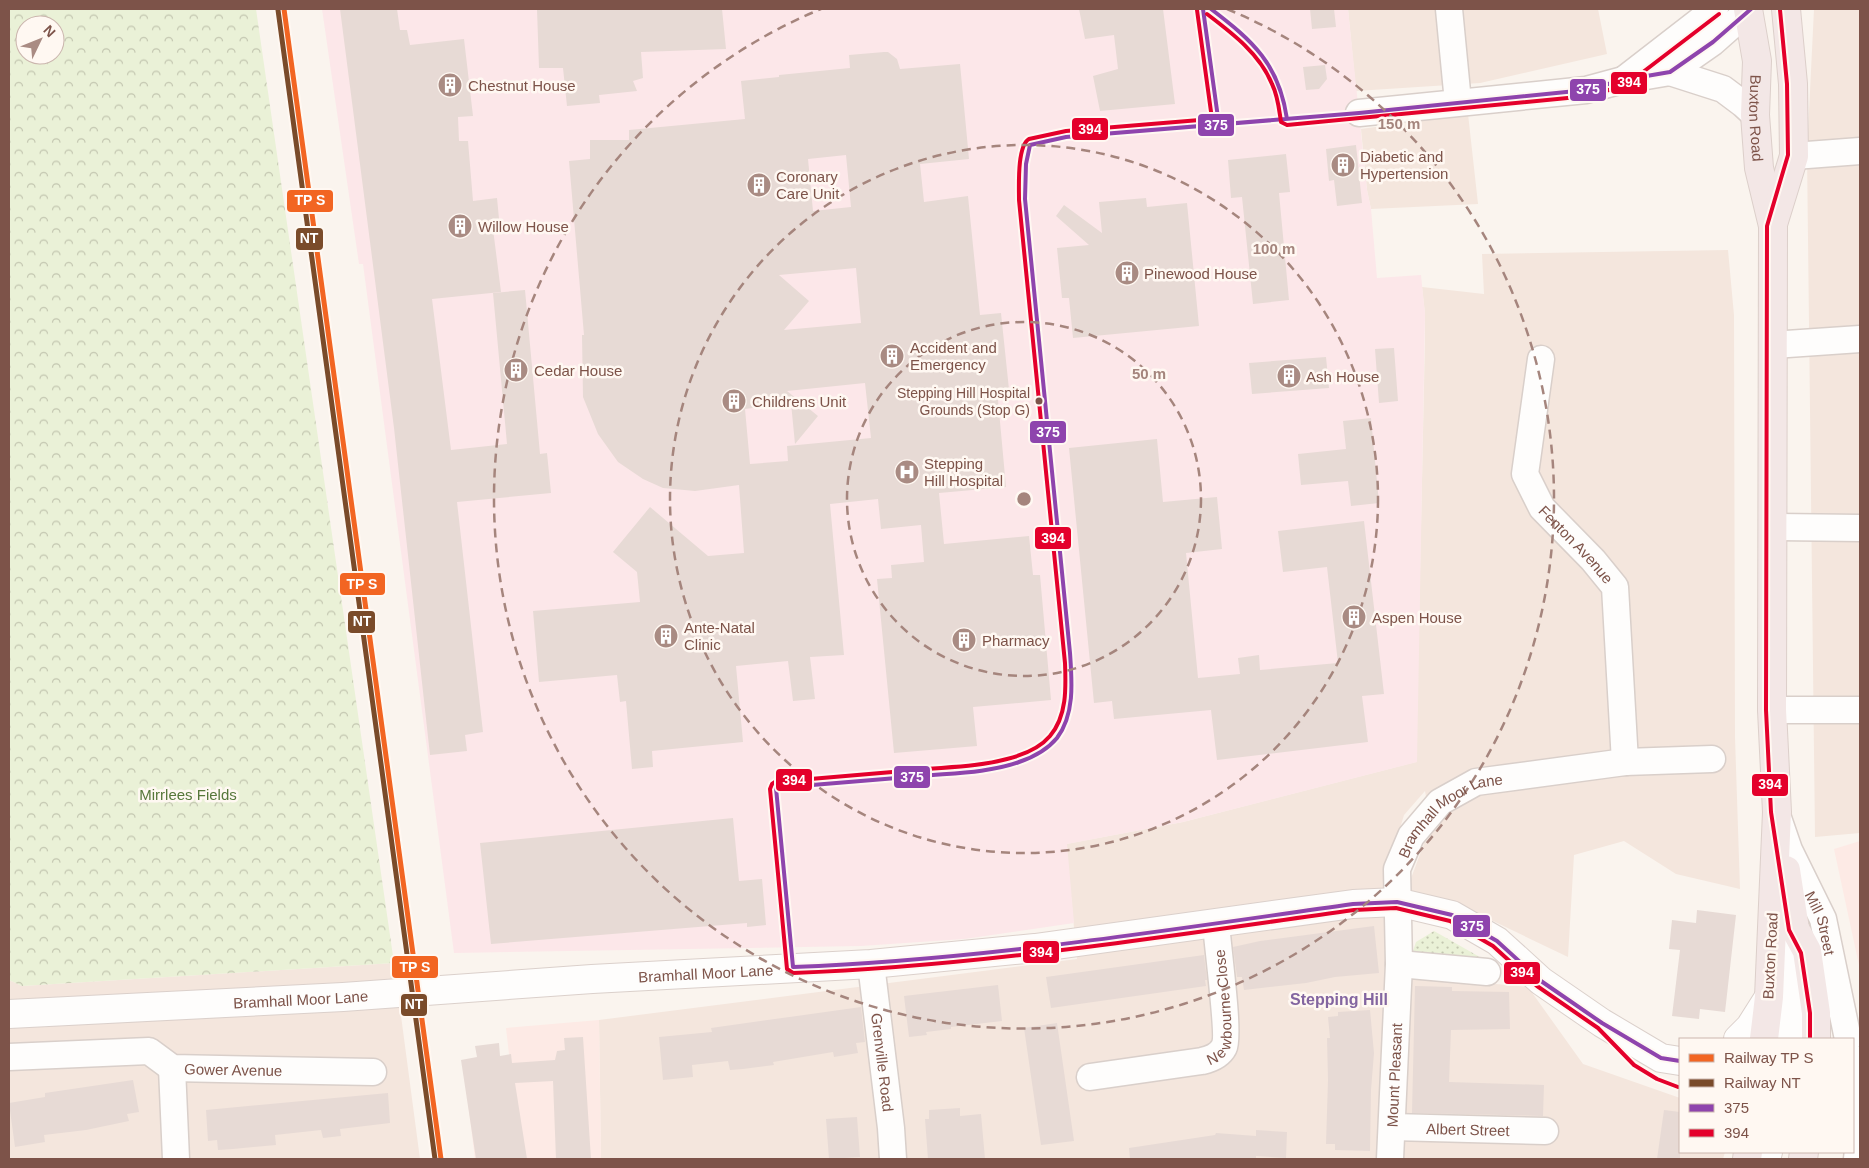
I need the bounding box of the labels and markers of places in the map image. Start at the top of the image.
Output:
building icon: Chestnut House [437,72,463,98]
place label: Chestnut House [468,77,576,94]
place label: Diabetic and Hypertension [1360,148,1448,182]
building icon: Diabetic and Hypertension [1330,152,1356,178]
place label: Coronary Care Unit [776,168,840,202]
building icon: Coronary Care Unit [746,172,772,198]
building icon: Willow House [447,213,473,239]
place label: Willow House [478,218,569,235]
building icon: Pinewood House [1114,260,1140,286]
place label: Pinewood House [1144,265,1257,282]
place label: Accident and Emergency [910,339,997,373]
building icon: Accident and Emergency [879,343,905,369]
building icon: Cedar House [503,357,529,383]
place label: Cedar House [534,362,622,379]
building icon: Ash House [1276,363,1302,389]
place label: Ash House [1306,368,1379,385]
place label: Stepping Hill Hospital Grounds (Stop G) [897,385,1030,418]
building icon: Childrens Unit [721,388,747,414]
place label: Childrens Unit [752,393,847,410]
marker: Stepping Hill Hospital Grounds (Stop G) [1034,396,1044,406]
place label: Stepping Hill Hospital [924,455,1003,489]
hospital icon: Stepping Hill Hospital [894,459,920,485]
centre of rings [1015,490,1033,508]
building icon: Aspen House [1341,604,1367,630]
place label: Aspen House [1372,609,1462,626]
place label: Ante-Natal Clinic [684,619,755,653]
building icon: Ante-Natal Clinic [653,623,679,649]
building icon: Pharmacy [951,627,977,653]
place label: Pharmacy [982,632,1050,649]

